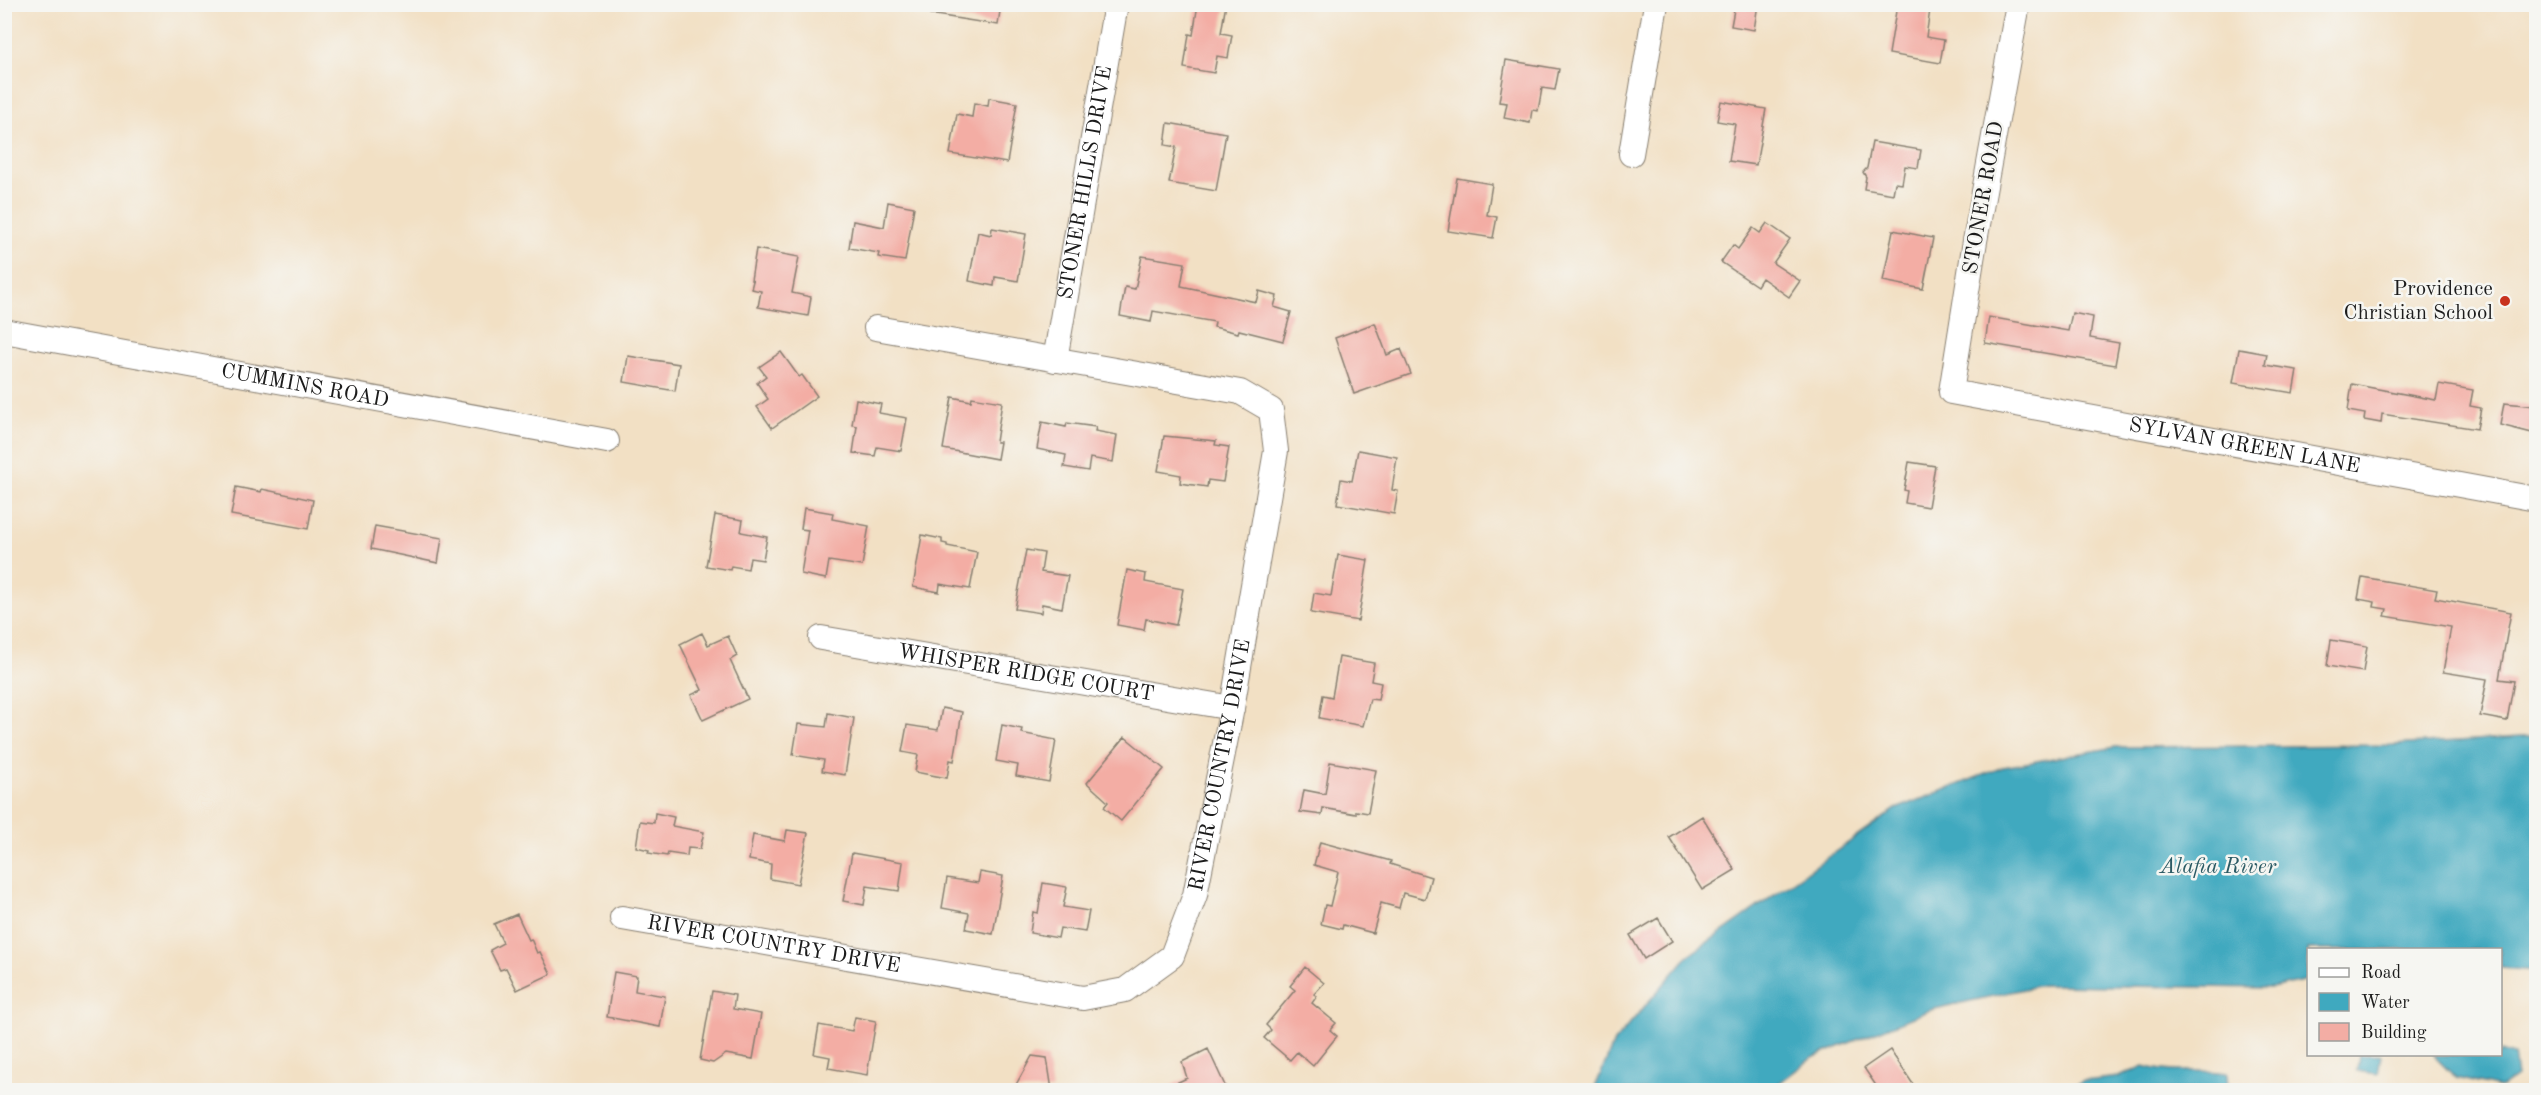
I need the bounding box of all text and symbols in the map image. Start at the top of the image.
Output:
street label: STONER HILLS DRIVE [1055,64,1116,301]
street label: STONER ROAD [1960,120,2008,276]
place label: Providence Christian School [2343,279,2493,324]
marker: Providence Christian School [2498,294,2512,308]
street label: CUMMINS ROAD [220,360,391,411]
street label: SYLVAN GREEN LANE [2127,414,2362,477]
street label: RIVER COUNTRY DRIVE [1185,637,1254,893]
street label: WHISPER RIDGE COURT [896,641,1156,705]
water label: Alafia River [2159,856,2277,878]
street label: RIVER COUNTRY DRIVE [646,912,902,977]
legend [2307,948,2502,1056]
text: Road [2361,964,2401,982]
text: Water [2361,994,2410,1012]
text: Building [2361,1024,2427,1042]

